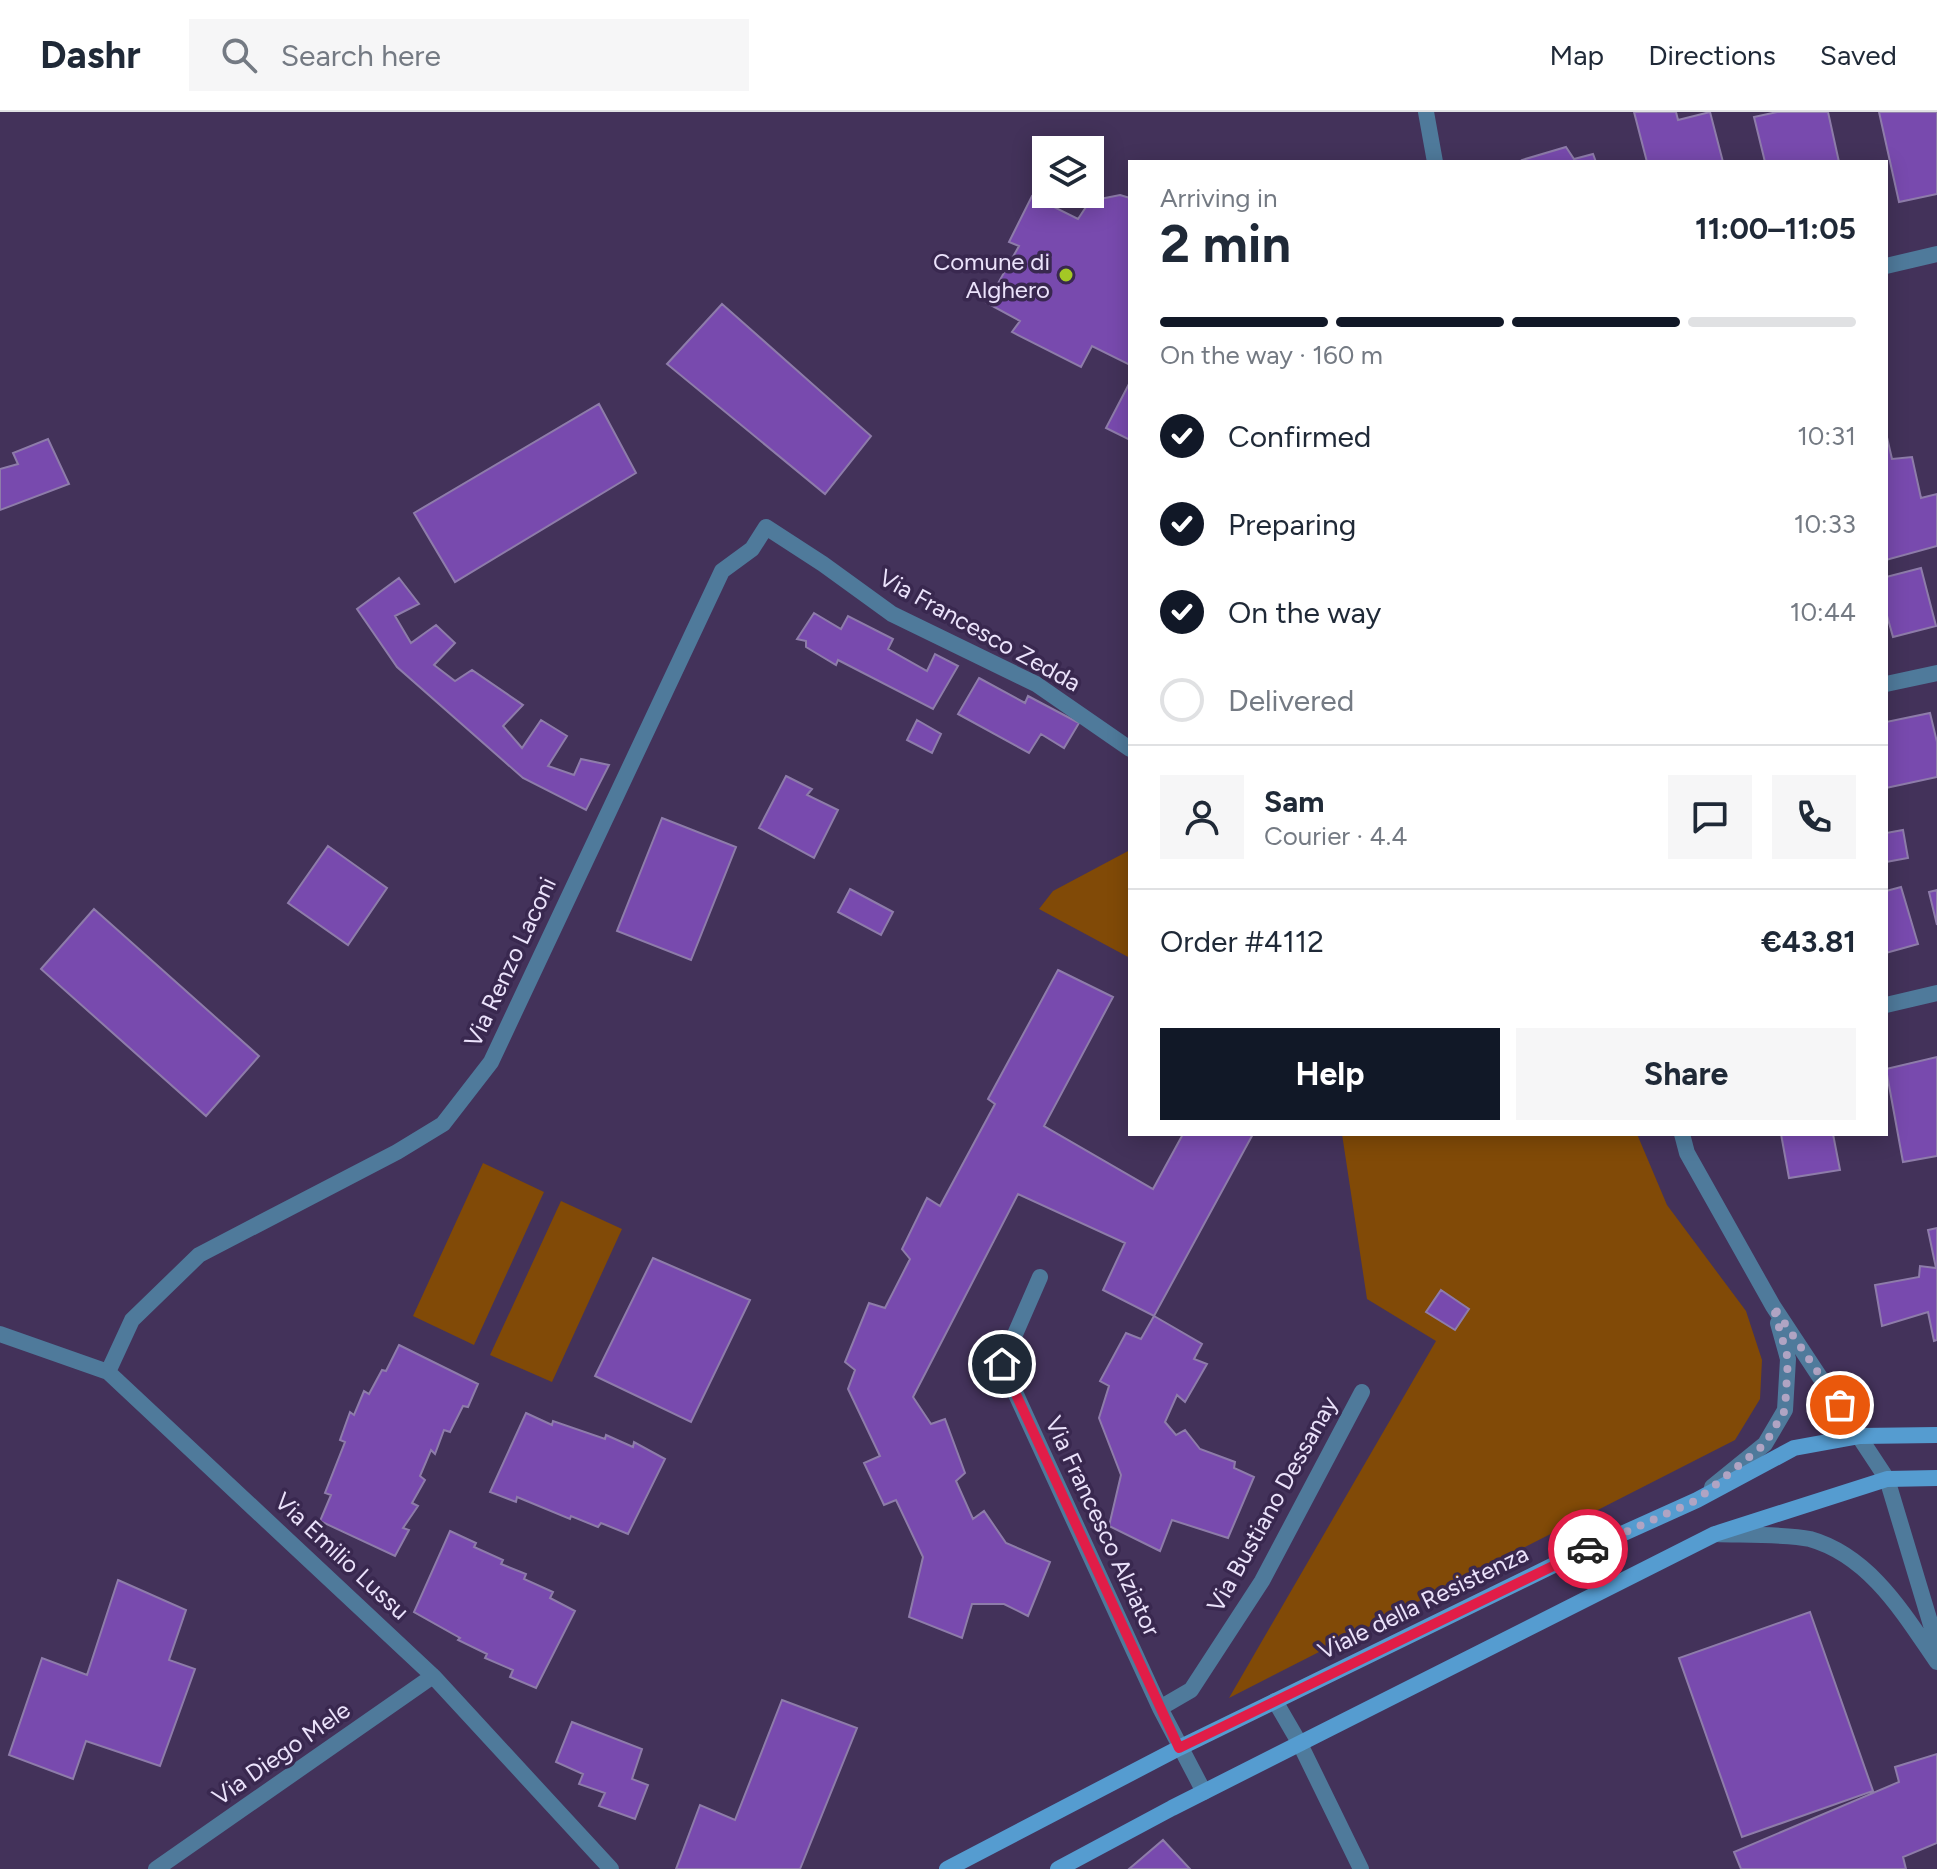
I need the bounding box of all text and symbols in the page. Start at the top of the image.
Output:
search box [189,19,749,91]
text: Dashr [40,32,141,78]
icon: search [217,33,261,77]
text: Search here [281,37,441,74]
text: Map [1550,38,1604,72]
text: Directions [1648,38,1776,72]
text: Saved [1820,38,1897,72]
map controls [1032,136,1104,208]
button: layers [1032,136,1104,208]
text: Arriving in [1160,182,1278,214]
text: 11:00–11:05 [1695,210,1856,247]
text: 2 min [1160,213,1291,275]
place label: Comune di Alghero [933,247,1050,304]
marker: Comune di Alghero [1057,266,1075,284]
text: On the way · 160 m [1160,339,1383,371]
icon: check [1160,414,1204,458]
text: Confirmed [1228,418,1371,455]
text: 10:31 [1797,420,1856,452]
icon: check [1160,502,1204,546]
text: Preparing [1228,506,1356,543]
text: 10:33 [1794,508,1856,540]
street label: Via Francesco Zedda [874,563,1086,697]
icon: check [1160,590,1204,634]
text: On the way [1228,594,1381,631]
text: 10:44 [1790,596,1856,628]
text: Delivered [1228,682,1354,719]
button: person [1160,775,1244,859]
button: chat [1668,775,1752,859]
button: phone [1772,775,1856,859]
text: Sam [1264,783,1324,820]
text: Courier · 4.4 [1264,820,1407,852]
street label: Via Renzo Laconi [458,872,562,1052]
text: Order #4112 [1160,923,1324,960]
text: €43.81 [1761,923,1856,960]
button: Help [1160,1028,1500,1120]
button: Share [1516,1028,1856,1120]
pin [968,1330,1036,1398]
icon: home [980,1342,1024,1386]
pin [1806,1371,1874,1439]
icon: bag [1818,1383,1862,1427]
street label: Via Bustiano Dessanay [1201,1391,1344,1617]
street label: Via Francesco Alziator [1039,1411,1167,1641]
street label: Via Emilio Lussu [269,1486,415,1626]
courier [1548,1509,1628,1589]
icon: car [1566,1527,1610,1571]
street label: Viale della Resistenza [1313,1539,1533,1665]
street label: Via Diego Mele [207,1695,355,1811]

